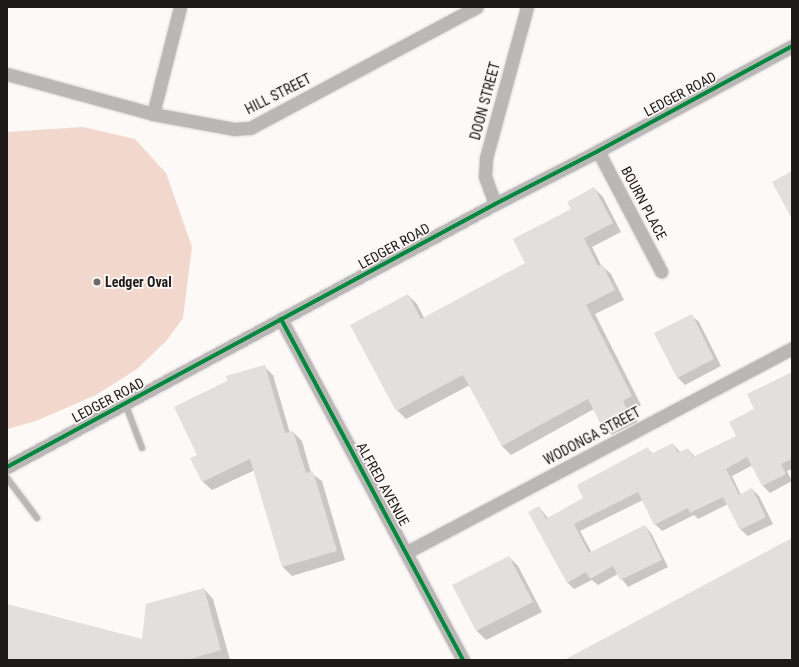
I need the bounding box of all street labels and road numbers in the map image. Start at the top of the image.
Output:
street label: DOON STREET [467,60,503,142]
street label: LEDGER ROAD [641,68,719,120]
street label: HILL STREET [242,70,314,118]
street label: BOURN PLACE [618,163,670,243]
street label: LEDGER ROAD [355,219,433,273]
street label: LEDGER ROAD [69,374,147,426]
street label: WODONGA STREET [541,403,643,469]
street label: ALFRED AVENUE [353,439,413,529]

